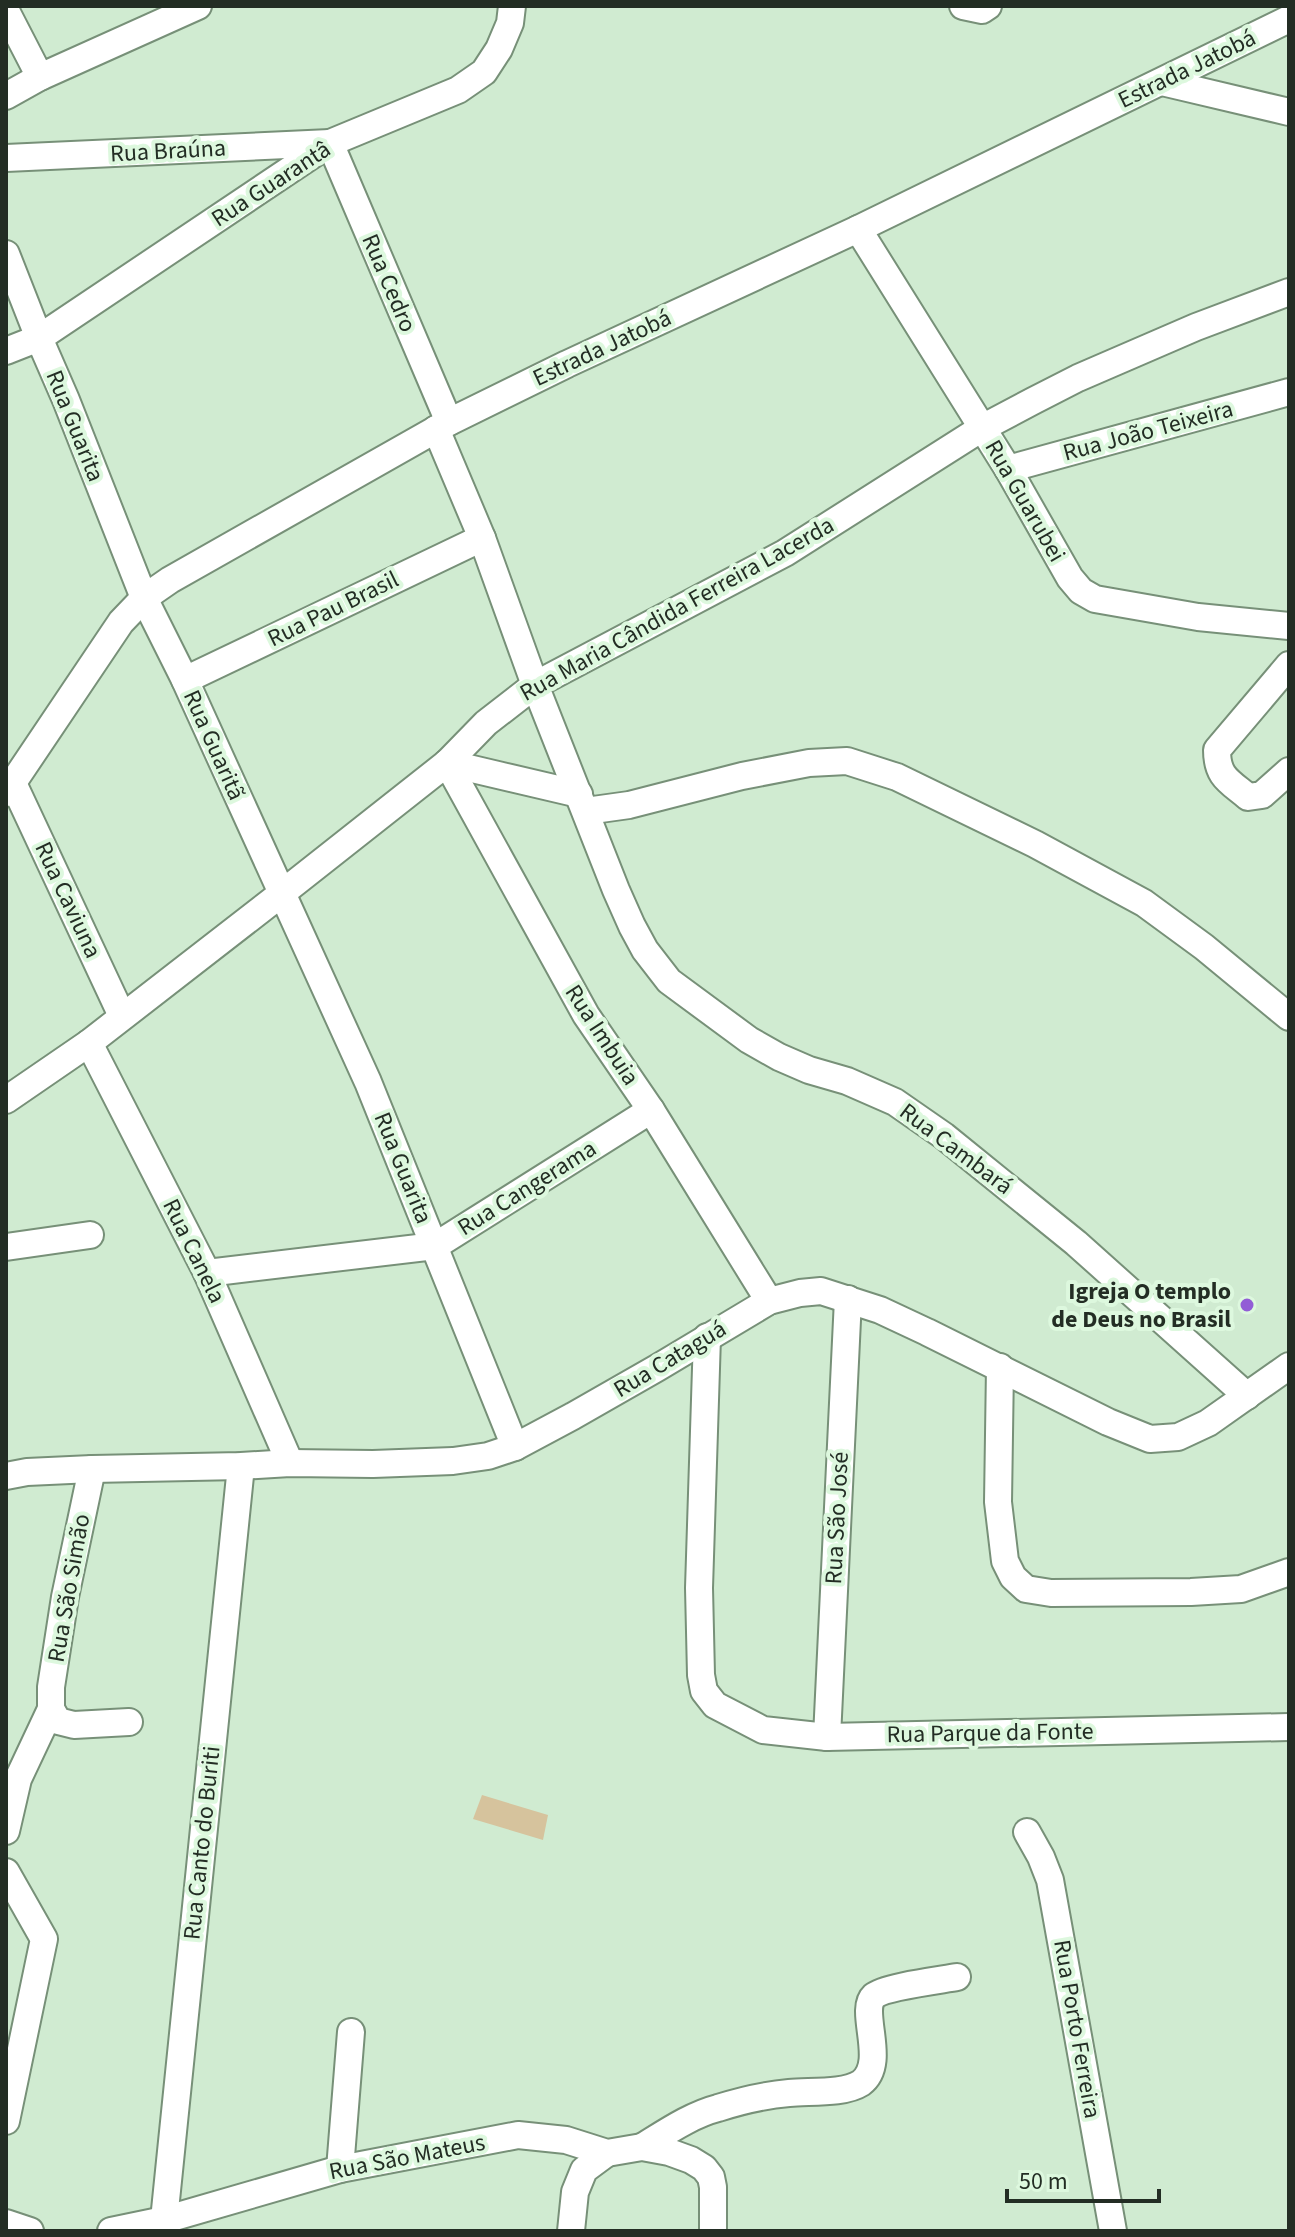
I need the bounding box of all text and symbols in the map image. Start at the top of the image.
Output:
street label: Estrada Jatobá [1112,21,1262,117]
street label: Rua Braúna [109,130,227,172]
street label: Rua Guarantâ [204,132,338,236]
street label: Rua Cedro [353,228,425,338]
street label: Estrada Jatobá [527,301,677,395]
street label: Rua Guarita [37,365,113,487]
street label: Rua João Teixeira [1059,391,1237,471]
street label: Rua Guarubei [976,433,1074,569]
street label: Rua Maria Cândida Ferreira Lacerda [513,508,841,710]
street label: Rua Pau Brasil [261,562,405,656]
street label: Rua Guaritã [174,684,254,806]
street label: Rua Caviuna [26,836,110,964]
street label: Rua Imbuia [556,978,648,1092]
street label: Rua Cambará [892,1095,1020,1203]
street label: Rua Guarita [365,1107,441,1229]
street label: Rua Cangerama [451,1131,603,1245]
street label: Rua Canela [154,1193,234,1309]
place label: Igreja O templo de Deus no Brasil [1051,1274,1231,1337]
marker: Igreja O templo de Deus no Brasil [1238,1296,1256,1314]
street label: Rua Cataguá [607,1312,733,1406]
street label: Rua São José [816,1451,858,1585]
street label: Rua São Simão [39,1511,99,1665]
street label: Rua Parque da Fonte [886,1714,1094,1752]
street label: Rua Canto do Buriti [174,1744,230,1942]
street label: Rua Porto Ferreira [1044,1937,1110,2121]
street label: Rua São Mateus [326,2125,488,2189]
scale bar [1007,2153,1159,2203]
text: 50 m [1019,2164,1068,2199]

